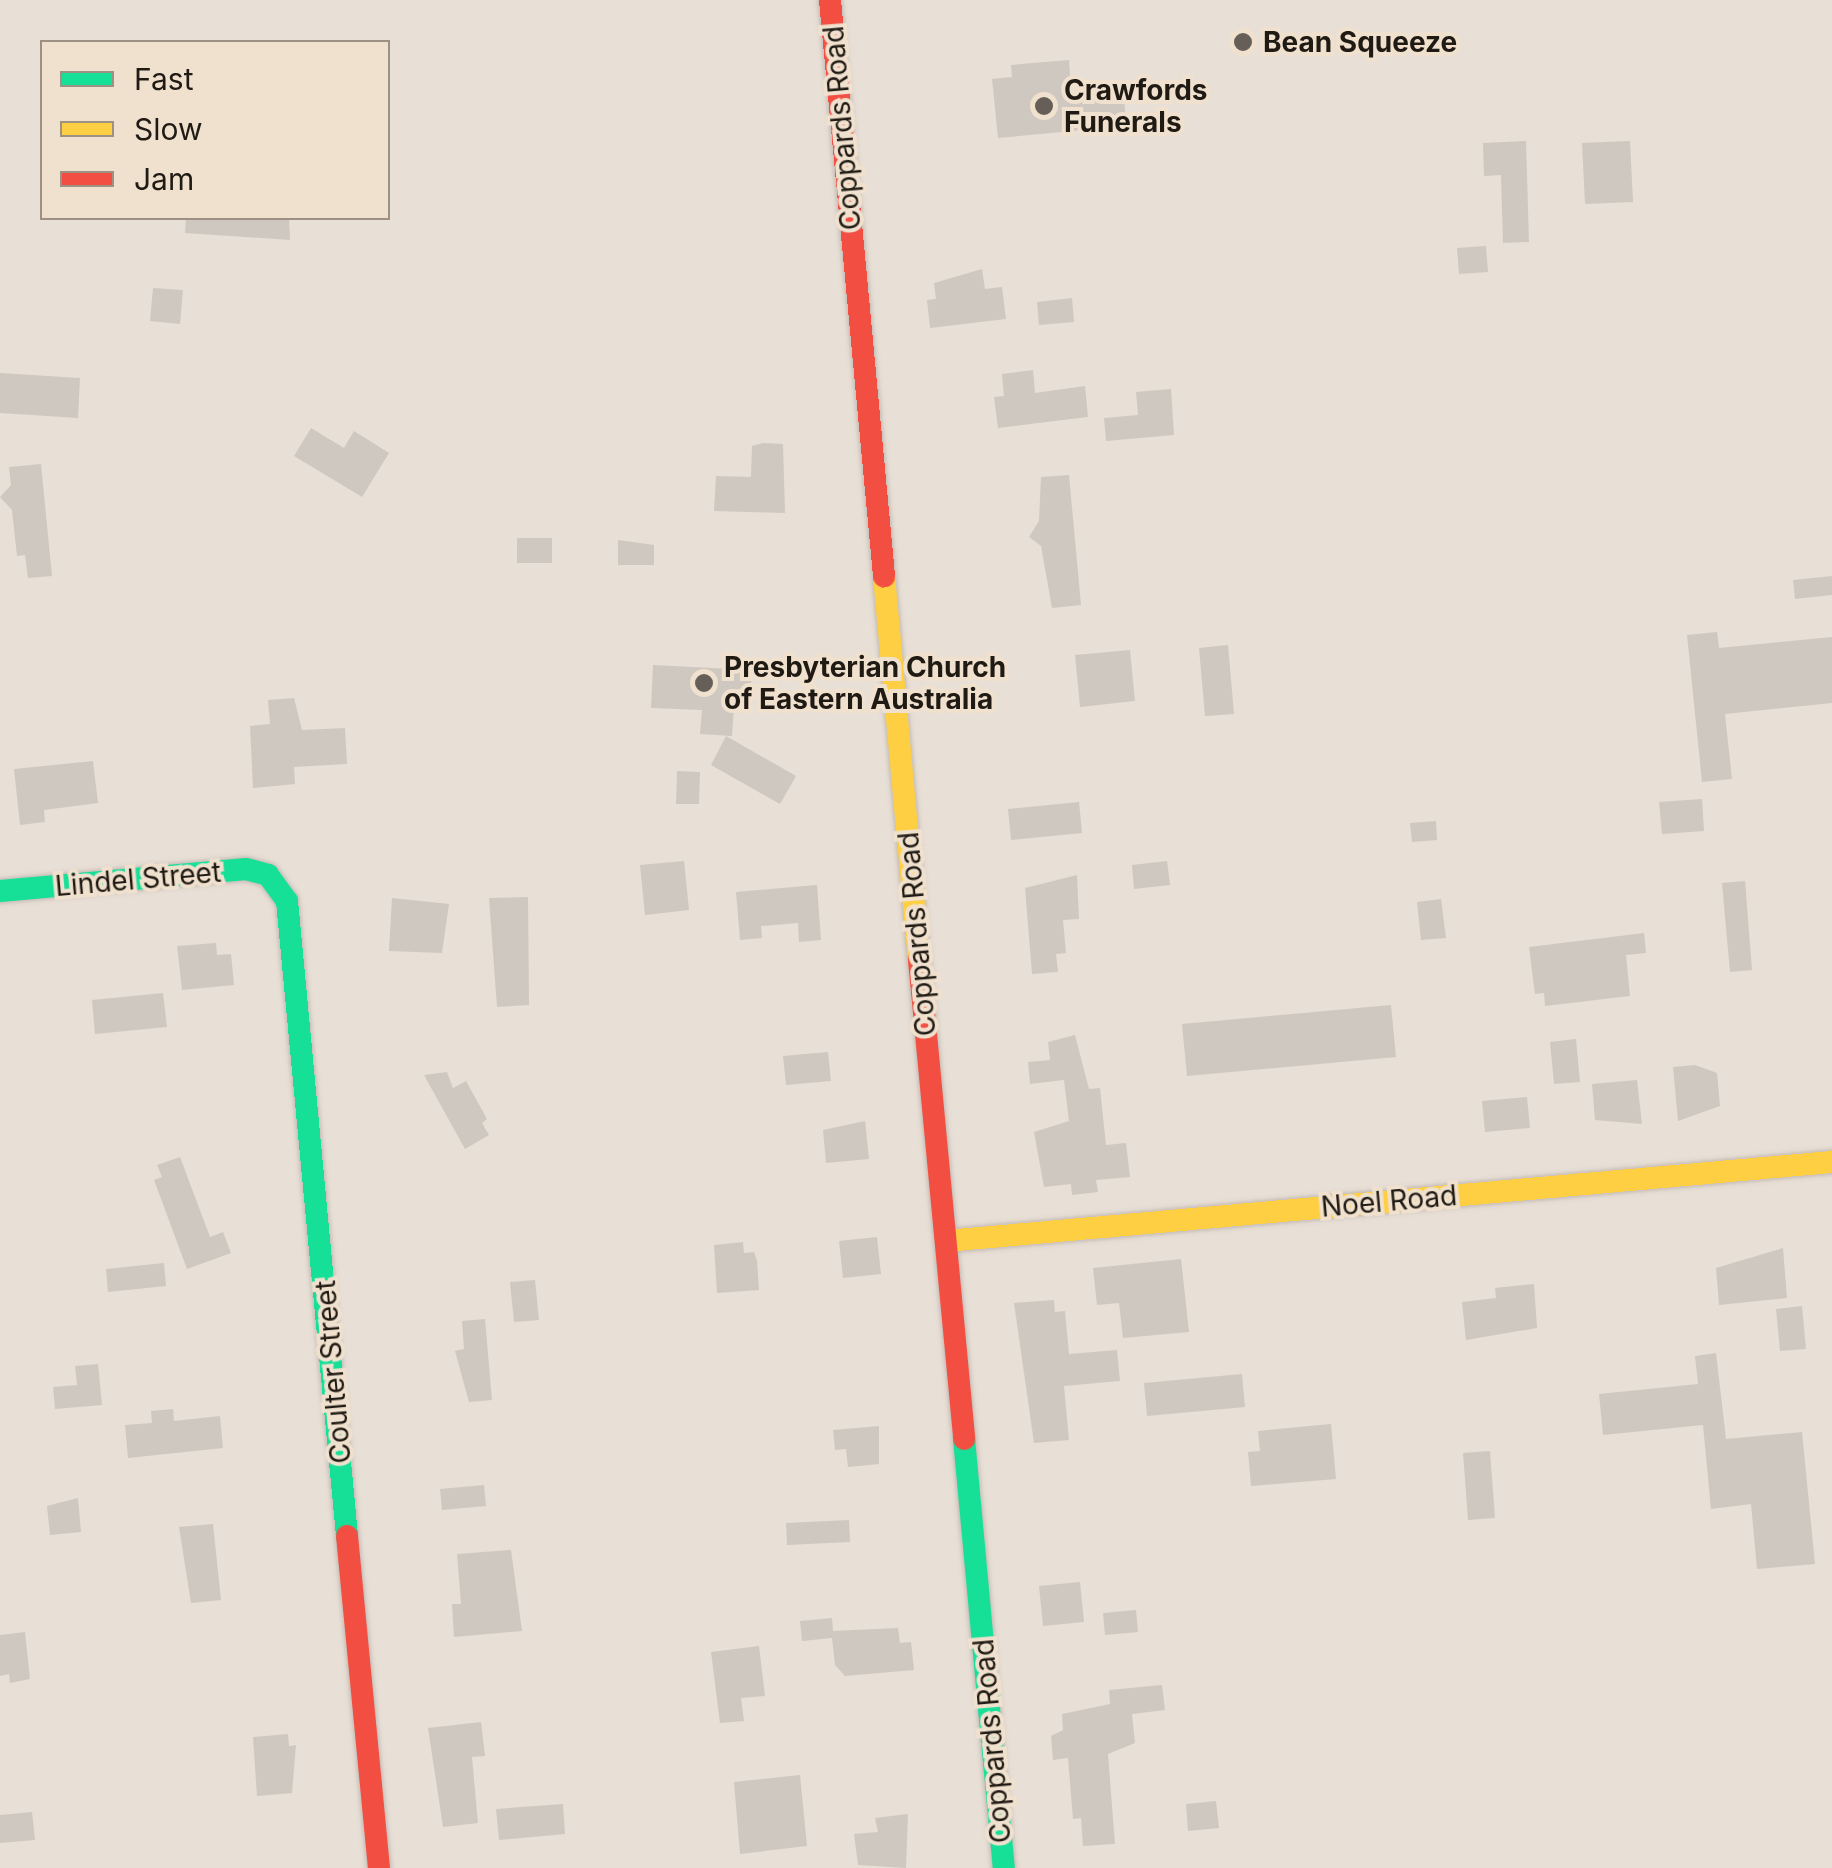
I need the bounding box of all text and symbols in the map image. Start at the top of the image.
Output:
street label: Coppards Road [816,24,868,232]
place label: Bean Squeeze [1263,25,1457,59]
marker: Bean Squeeze [1232,31,1254,53]
legend [40,40,390,220]
text: Fast [134,61,193,97]
place label: Crawfords Funerals [1064,73,1208,139]
marker: Crawfords Funerals [1033,95,1055,117]
text: Slow [134,111,203,147]
text: Jam [134,161,194,197]
place label: Presbyterian Church of Eastern Australia [724,650,1006,716]
marker: Presbyterian Church of Eastern Australia [693,672,715,694]
street label: Coppards Road [891,830,943,1038]
street label: Lindel Street [54,855,222,903]
street label: Noel Road [1320,1178,1458,1224]
street label: Coulter Street [308,1279,358,1465]
street label: Coppards Road [966,1637,1018,1845]

